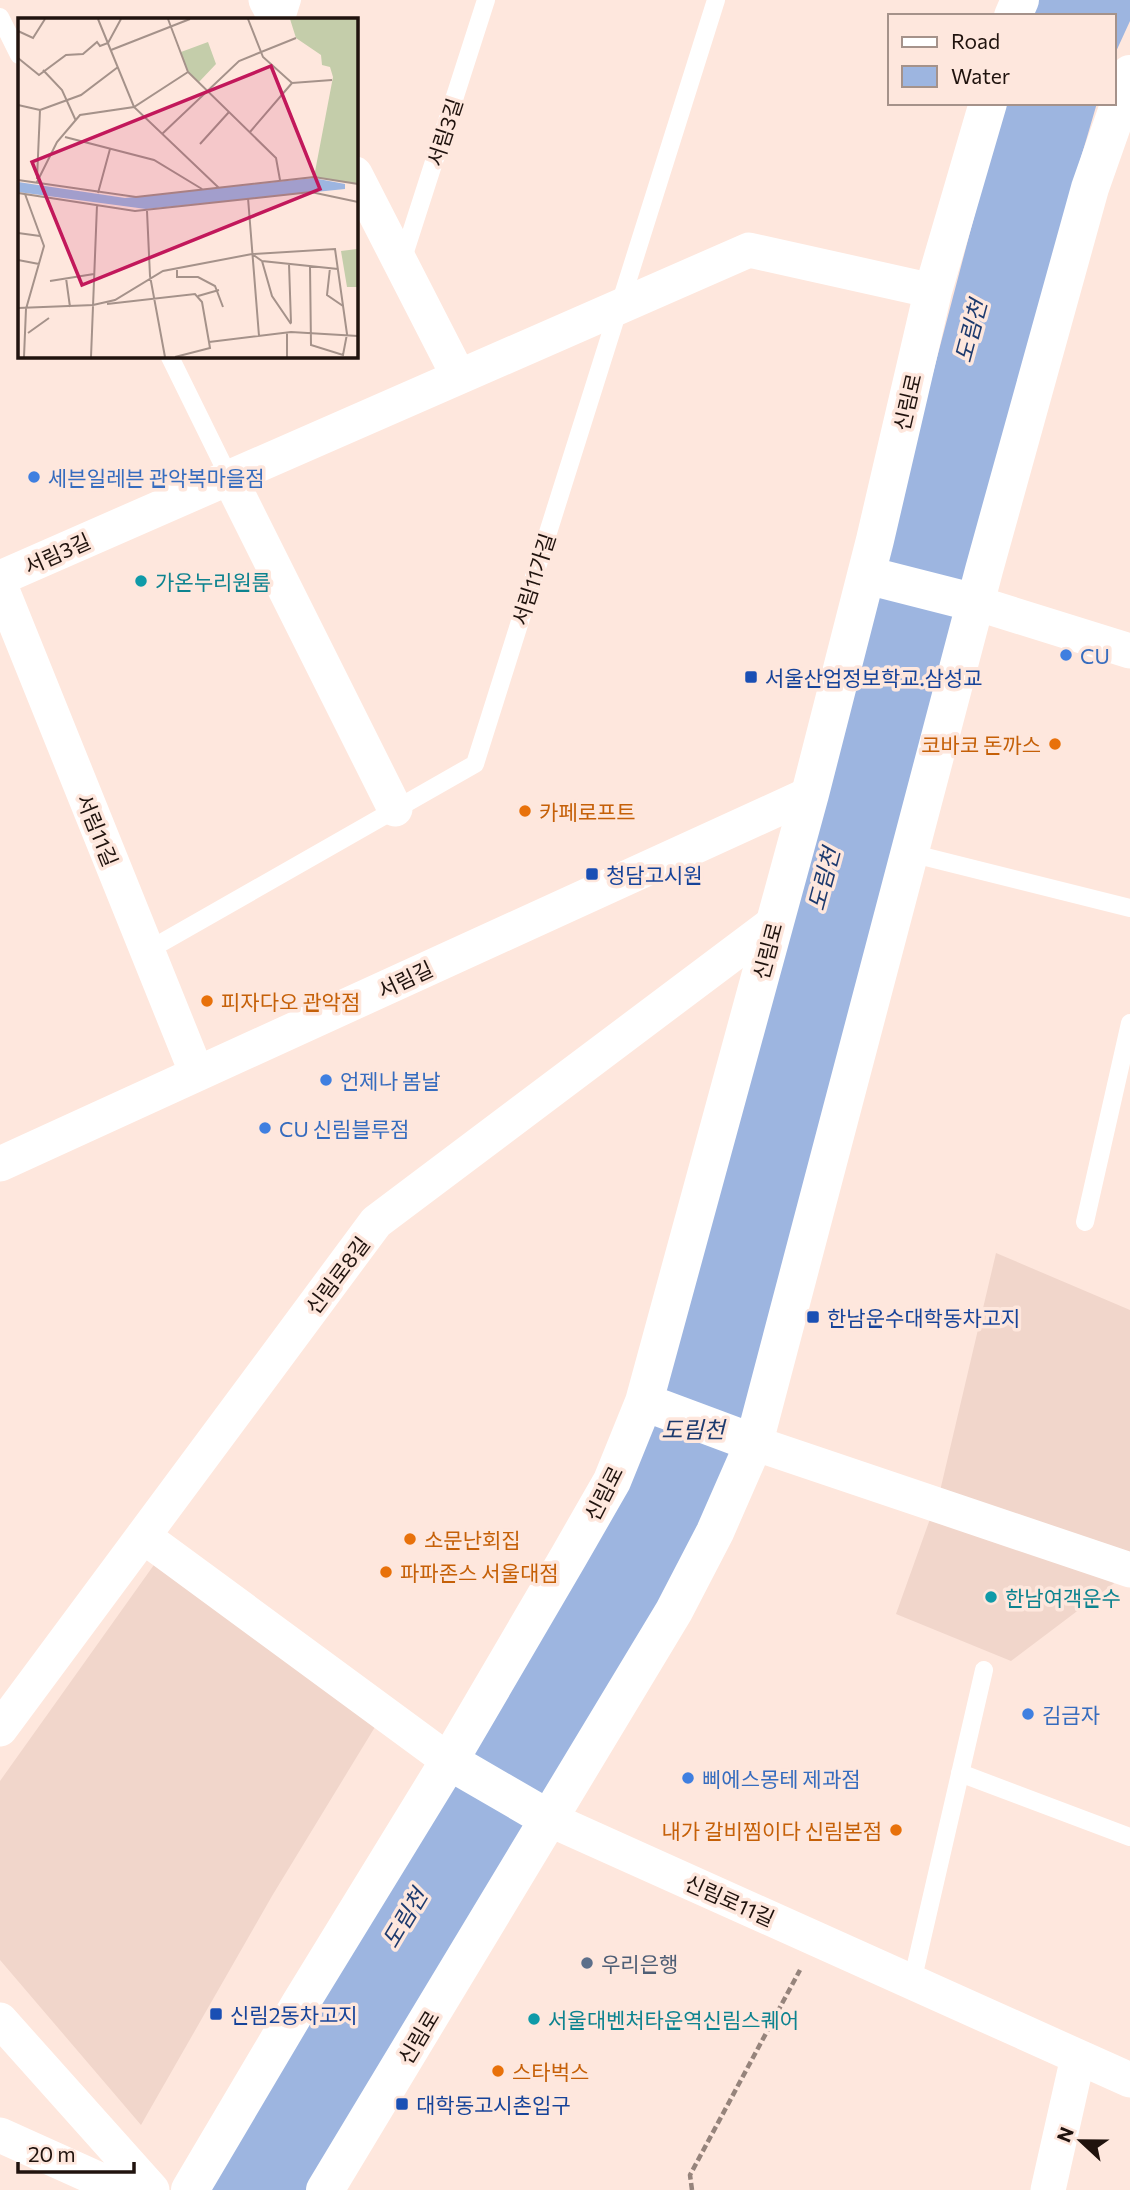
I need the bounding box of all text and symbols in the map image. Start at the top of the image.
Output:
legend [888,14,1116,105]
inset map [18,18,357,357]
text: Road [951,28,1000,53]
text: Water [951,63,1010,88]
street label: 서림3길 [421,95,467,169]
water label: 도림천 [948,294,992,365]
street label: 신림로 [888,371,926,433]
place label: 세븐일레븐 관악복마을점 [48,465,265,490]
marker: 세븐일레븐 관악복마을점 [26,469,42,485]
street label: 서림3길 [20,527,94,579]
street label: 서림11가길 [506,530,560,628]
place label: 가온누리원룸 [155,569,271,594]
marker: 가온누리원룸 [133,573,149,589]
place label: CU [1080,643,1110,668]
marker: CU [1058,647,1074,663]
place label: 서울산업정보학교.삼성교 [765,665,982,690]
marker: 서울산업정보학교.삼성교 [743,669,759,685]
place label: 코바코 돈까스 [921,732,1041,757]
marker: 코바코 돈까스 [1047,736,1063,752]
street label: 서림11길 [72,790,124,870]
place label: 카페로프트 [539,799,636,824]
marker: 카페로프트 [517,803,533,819]
water label: 도림천 [801,842,845,913]
place label: 청담고시원 [606,862,703,887]
marker: 청담고시원 [584,866,600,882]
street label: 신림로 [747,920,787,982]
street label: 서림길 [373,955,437,1003]
place label: 피자다오 관악점 [221,989,360,1014]
marker: 피자다오 관악점 [199,993,215,1009]
place label: 언제나 봄날 [340,1068,441,1093]
marker: 언제나 봄날 [318,1072,334,1088]
place label: CU 신림블루점 [279,1116,409,1141]
marker: CU 신림블루점 [257,1120,273,1136]
street label: 신림로8길 [300,1232,374,1318]
place label: 한남운수대학동차고지 [827,1305,1020,1330]
marker: 한남운수대학동차고지 [805,1309,821,1325]
water label: 도림천 [661,1415,728,1443]
street label: 신림로 [579,1461,627,1525]
place label: 소문난회집 [424,1527,521,1552]
marker: 소문난회집 [402,1531,418,1547]
place label: 파파존스 서울대점 [400,1560,559,1585]
marker: 파파존스 서울대점 [378,1564,394,1580]
place label: 한남여객운수 [1005,1585,1121,1610]
marker: 한남여객운수 [983,1589,999,1605]
place label: 김금자 [1042,1702,1100,1727]
marker: 김금자 [1020,1706,1036,1722]
place label: 삐에스몽테 제과점 [702,1766,861,1791]
marker: 삐에스몽테 제과점 [680,1770,696,1786]
place label: 내가 갈비찜이다 신림본점 [661,1818,882,1843]
marker: 내가 갈비찜이다 신림본점 [888,1822,904,1838]
street label: 신림로11길 [681,1869,779,1931]
water label: 도림천 [376,1881,434,1952]
place label: 우리은행 [601,1951,678,1976]
marker: 우리은행 [579,1955,595,1971]
place label: 신림2동차고지 [230,2002,358,2027]
marker: 신림2동차고지 [208,2006,224,2022]
street label: 신림로 [392,2006,444,2068]
place label: 서울대벤처타운역신림스퀘어 [548,2007,799,2032]
marker: 서울대벤처타운역신림스퀘어 [526,2011,542,2027]
place label: 스타벅스 [512,2059,589,2084]
marker: 스타벅스 [490,2063,506,2079]
place label: 대학동고시촌입구 [416,2092,571,2117]
marker: 대학동고시촌입구 [394,2096,410,2112]
north arrow [1046,2106,1116,2176]
text: N [1051,2124,1078,2145]
scale bar [18,2130,133,2174]
text: 20 m [28,2141,76,2166]

